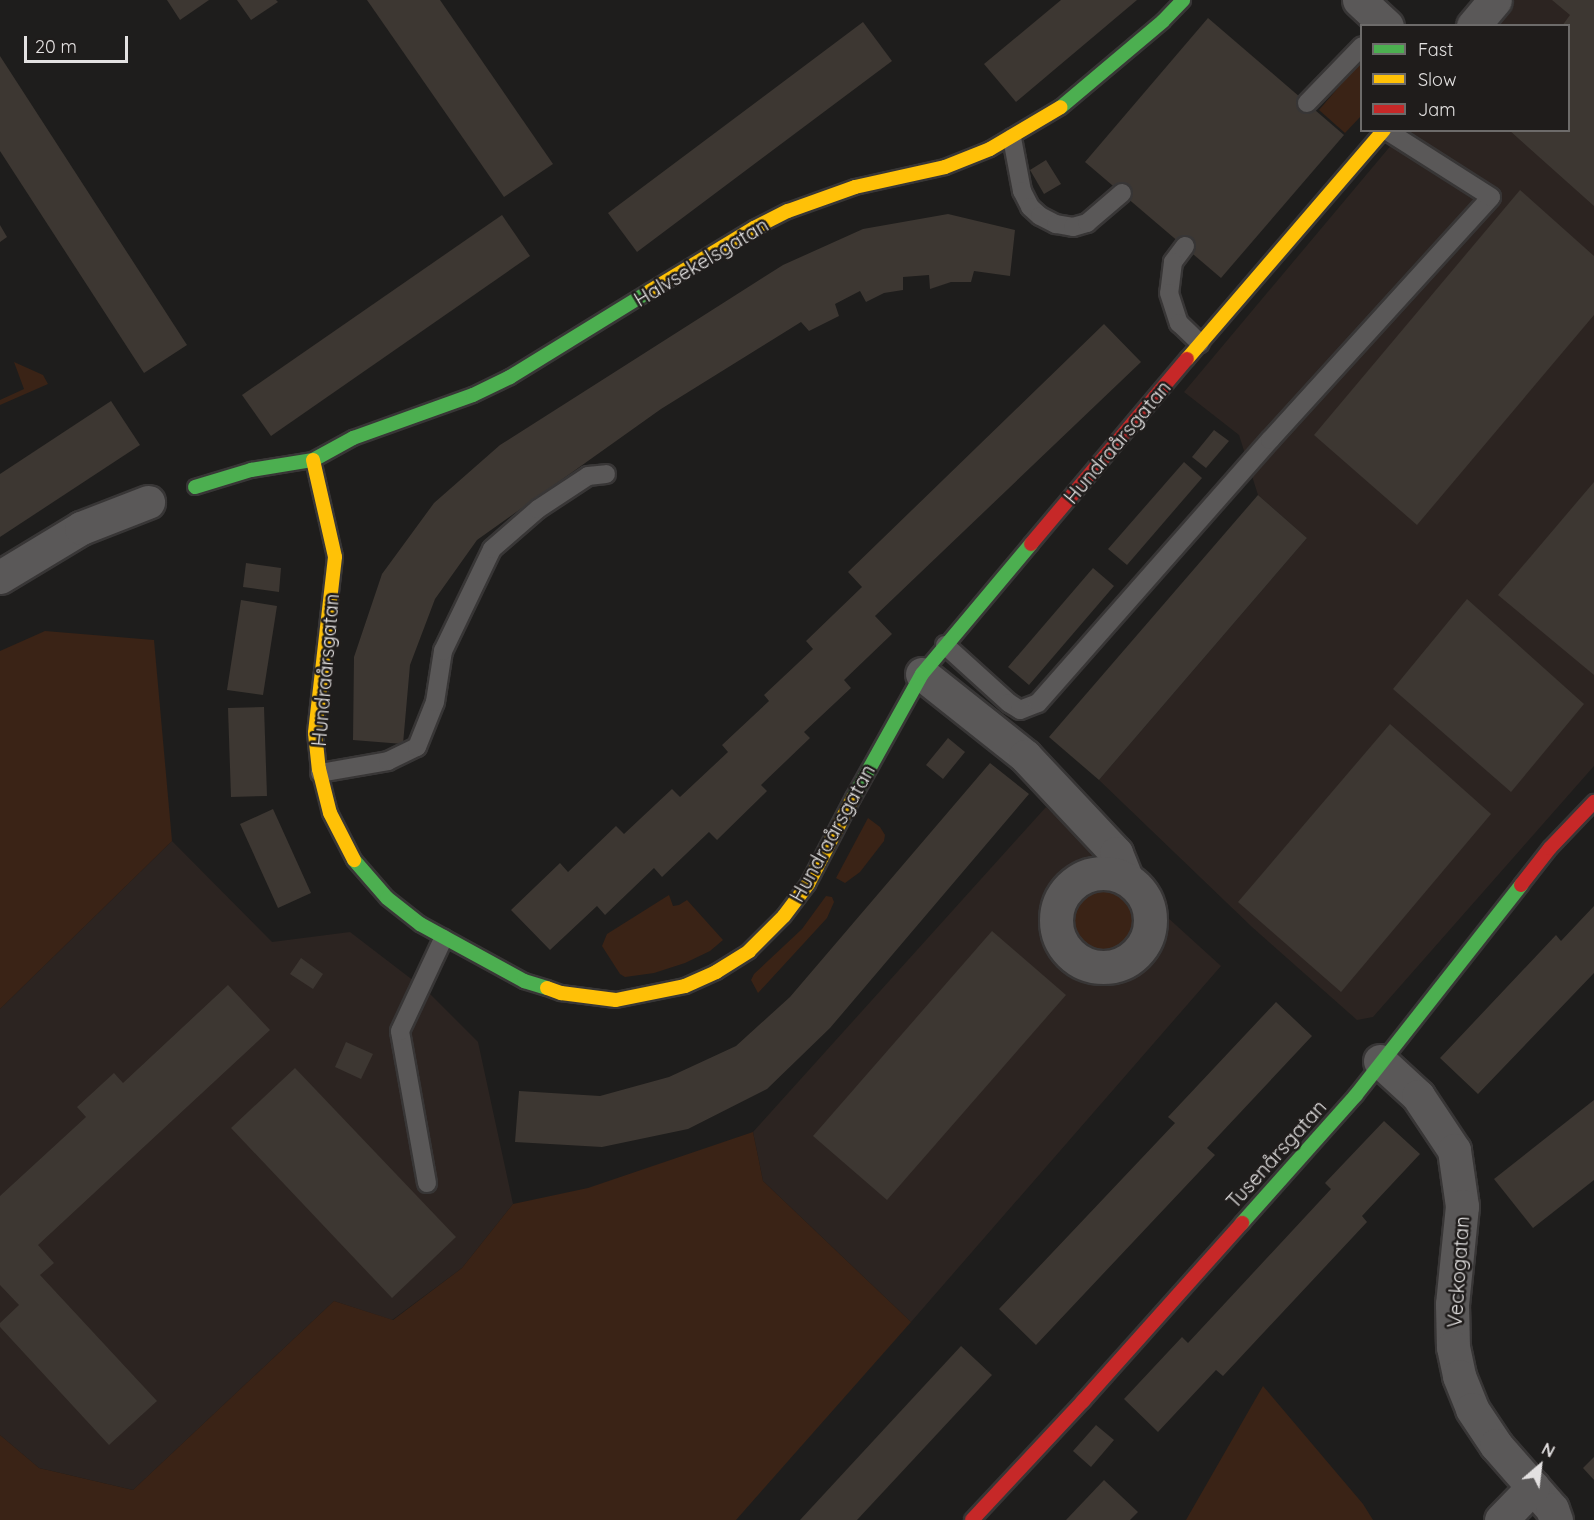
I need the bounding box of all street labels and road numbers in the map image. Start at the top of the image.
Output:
street label: Halvsekelsgatan [630,212,772,312]
street label: Hundraårsgatan [1059,376,1175,508]
street label: Hundraårsgatan [306,593,344,747]
street label: Hundraårsgatan [784,760,880,906]
street label: Tusenårsgatan [1221,1095,1331,1213]
street label: Veckogatan [1442,1215,1474,1329]

